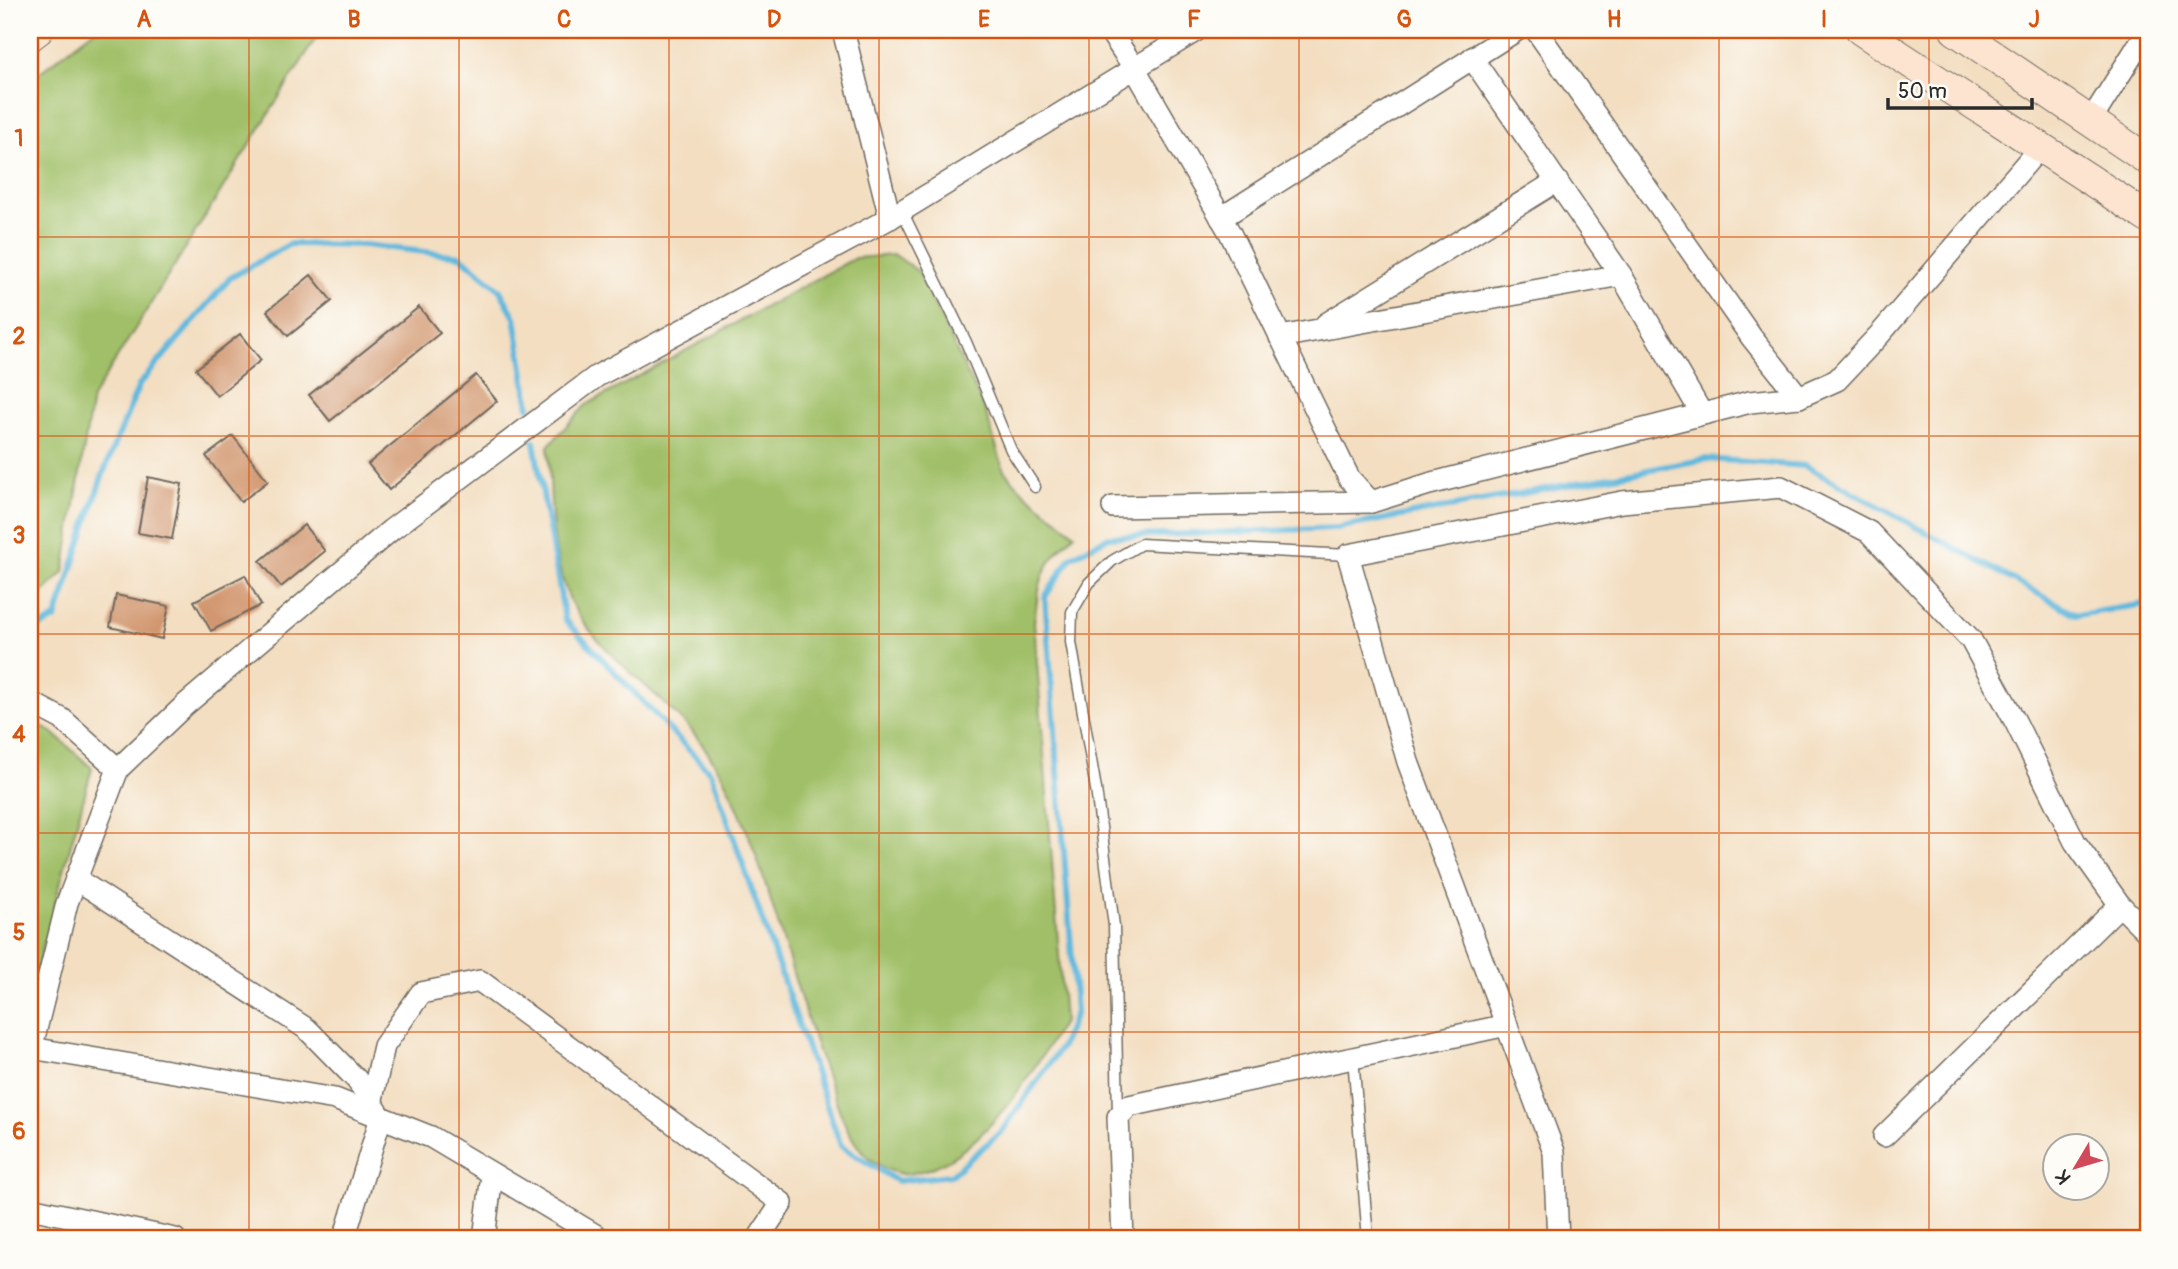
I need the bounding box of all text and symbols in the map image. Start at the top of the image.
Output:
text: A [137,5,152,34]
text: B [347,5,361,34]
text: C [557,5,571,34]
text: D [767,5,781,34]
text: E [978,5,990,34]
text: F [1187,5,1201,34]
text: G [1396,5,1412,34]
text: H [1607,5,1621,34]
text: I [1821,5,1827,34]
text: J [2028,5,2040,34]
scale bar [1888,66,2031,110]
text: 50 m [1898,78,1947,105]
text: 1 [15,124,24,153]
text: 2 [13,322,26,351]
text: 3 [13,521,25,550]
text: 4 [12,720,26,749]
text: 5 [13,918,25,947]
text: 6 [12,1117,26,1146]
north arrow [2042,1132,2112,1202]
text: K [2050,1165,2076,1189]

